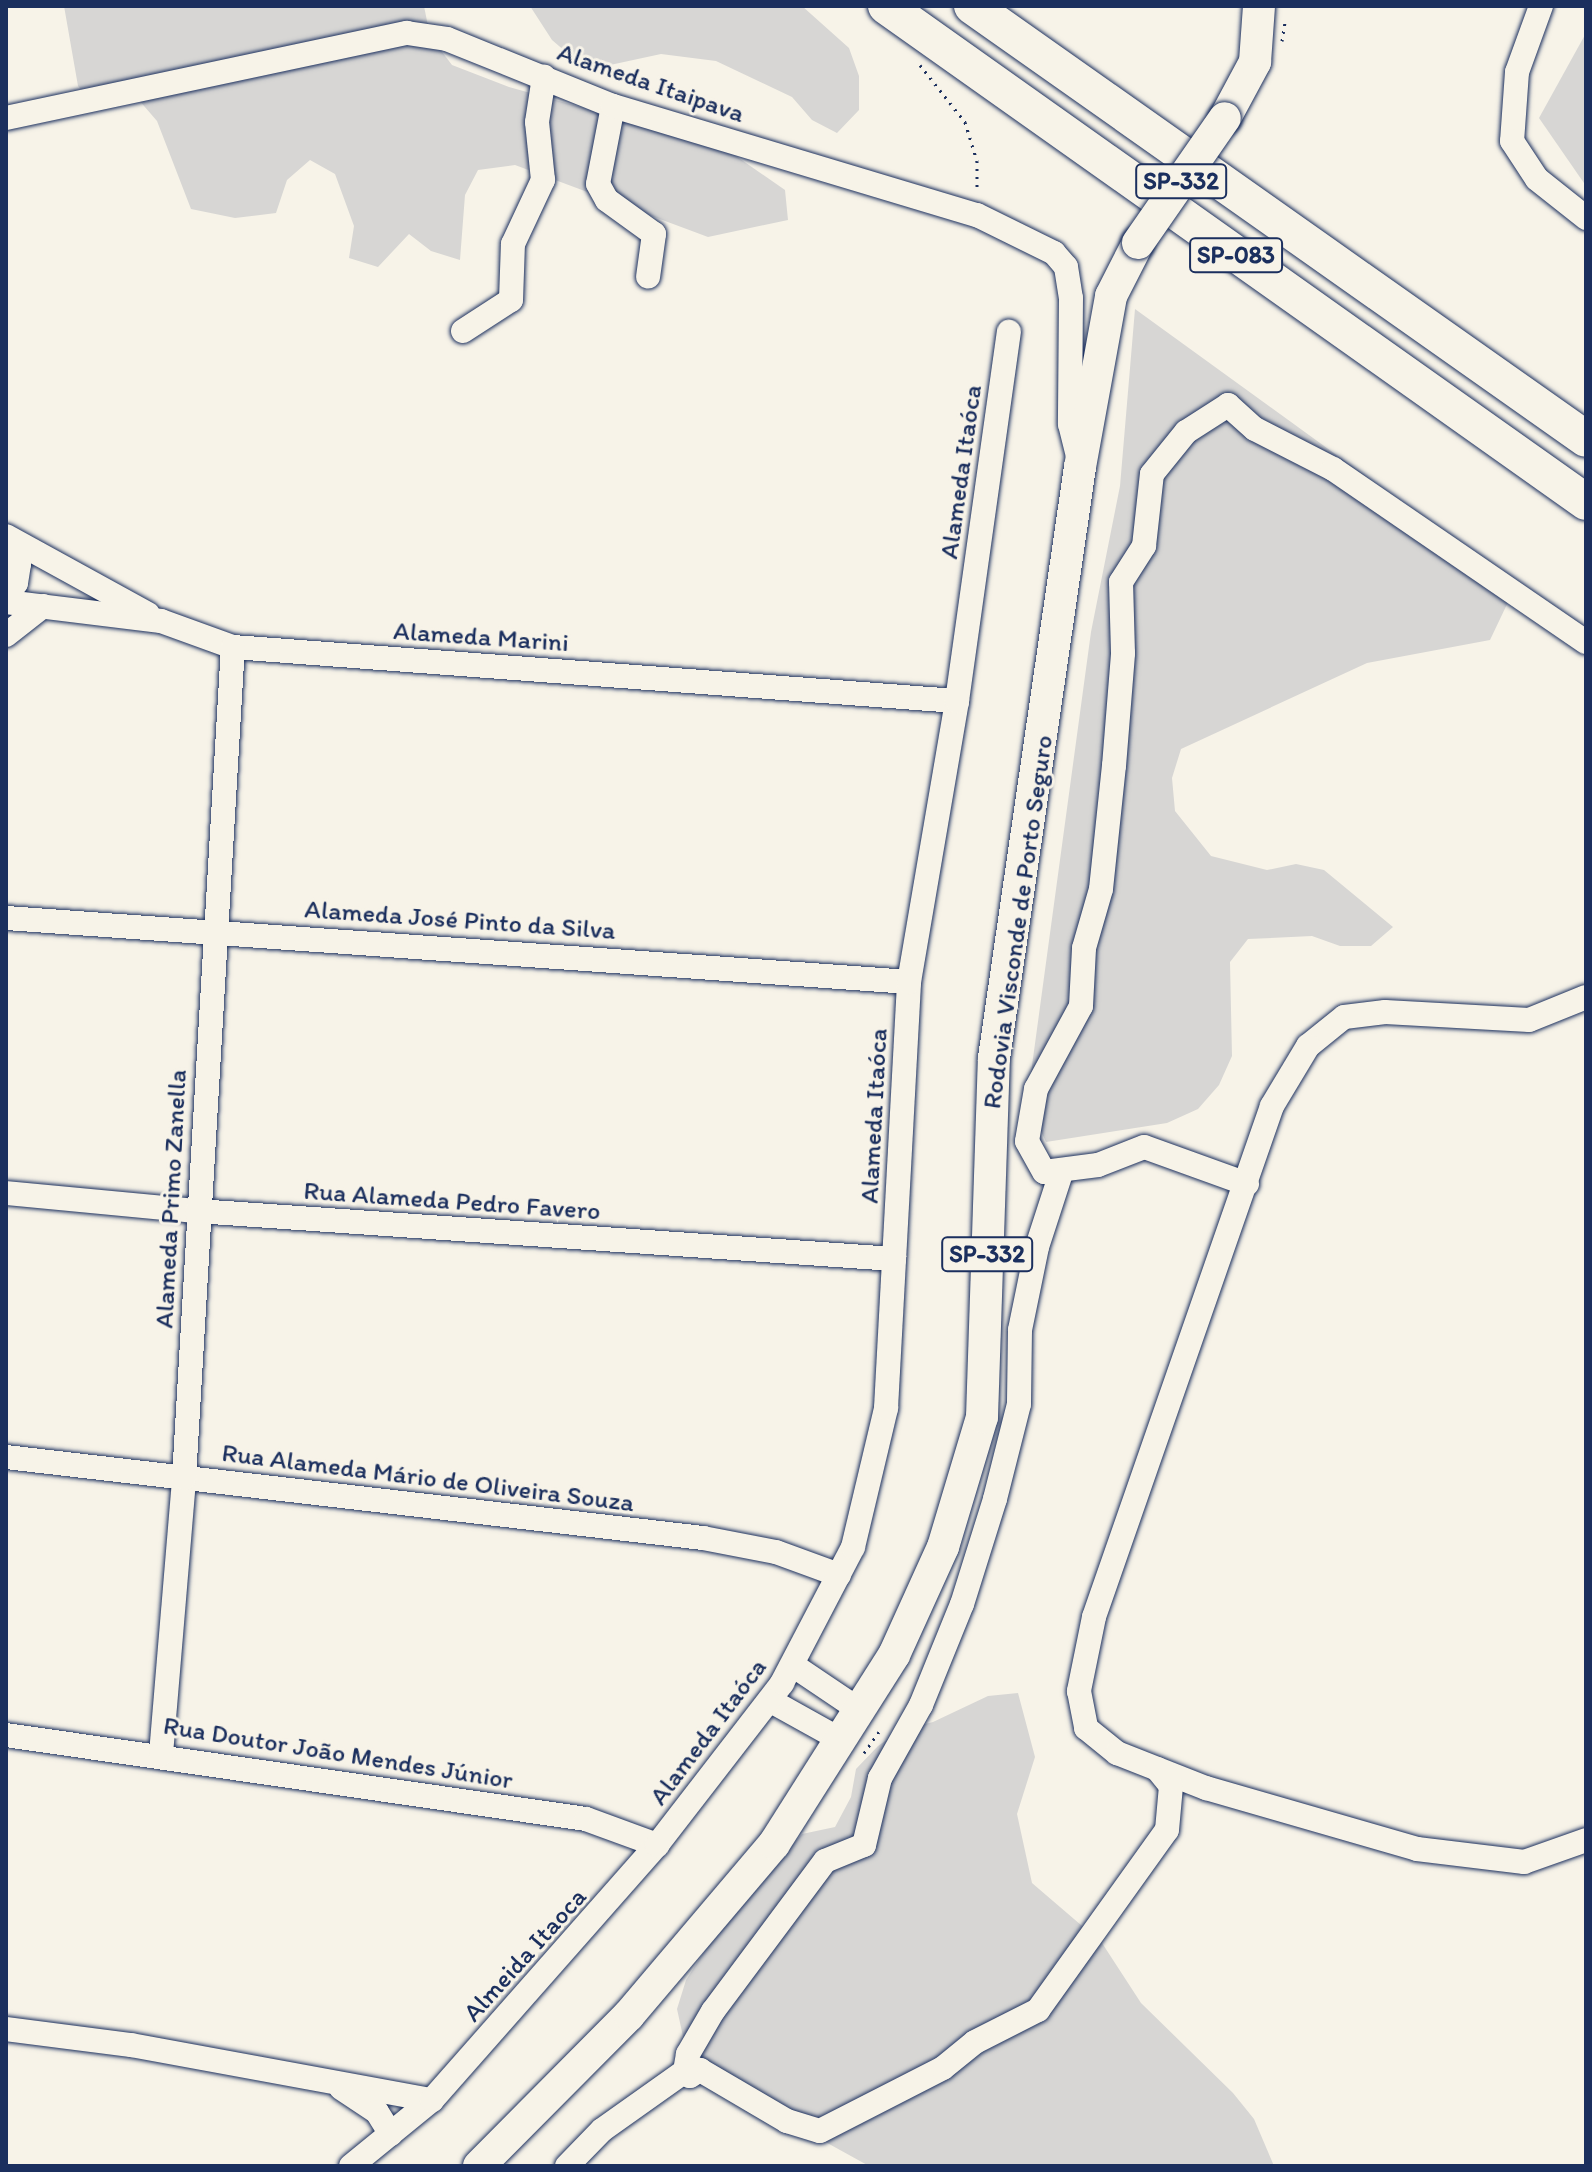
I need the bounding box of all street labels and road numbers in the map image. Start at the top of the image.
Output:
street label: Alameda Itaipava [553,36,749,130]
road number: SP-332 [1135,161,1227,201]
road number: SP-083 [1188,235,1284,275]
street label: Alameda Itaóca [933,383,989,561]
street label: Alameda Marini [392,615,570,659]
street label: Rodovia Visconde de Porto Seguro [976,733,1060,1111]
street label: Alameda José Pinto da Silva [303,894,617,946]
street label: Alameda Itaóca [854,1028,894,1204]
street label: Alameda Primo Zanella [149,1069,193,1329]
street label: Rua Alameda Pedro Favero [303,1175,601,1227]
road number: SP-332 [941,1234,1033,1274]
street label: Rua Alameda Mário de Oliveira Souza [219,1437,637,1519]
street label: Alameda Itaóca [643,1653,773,1811]
street label: Rua Doutor João Mendes Júnior [161,1710,515,1796]
street label: Almeida Itaoca [457,1882,593,2028]

